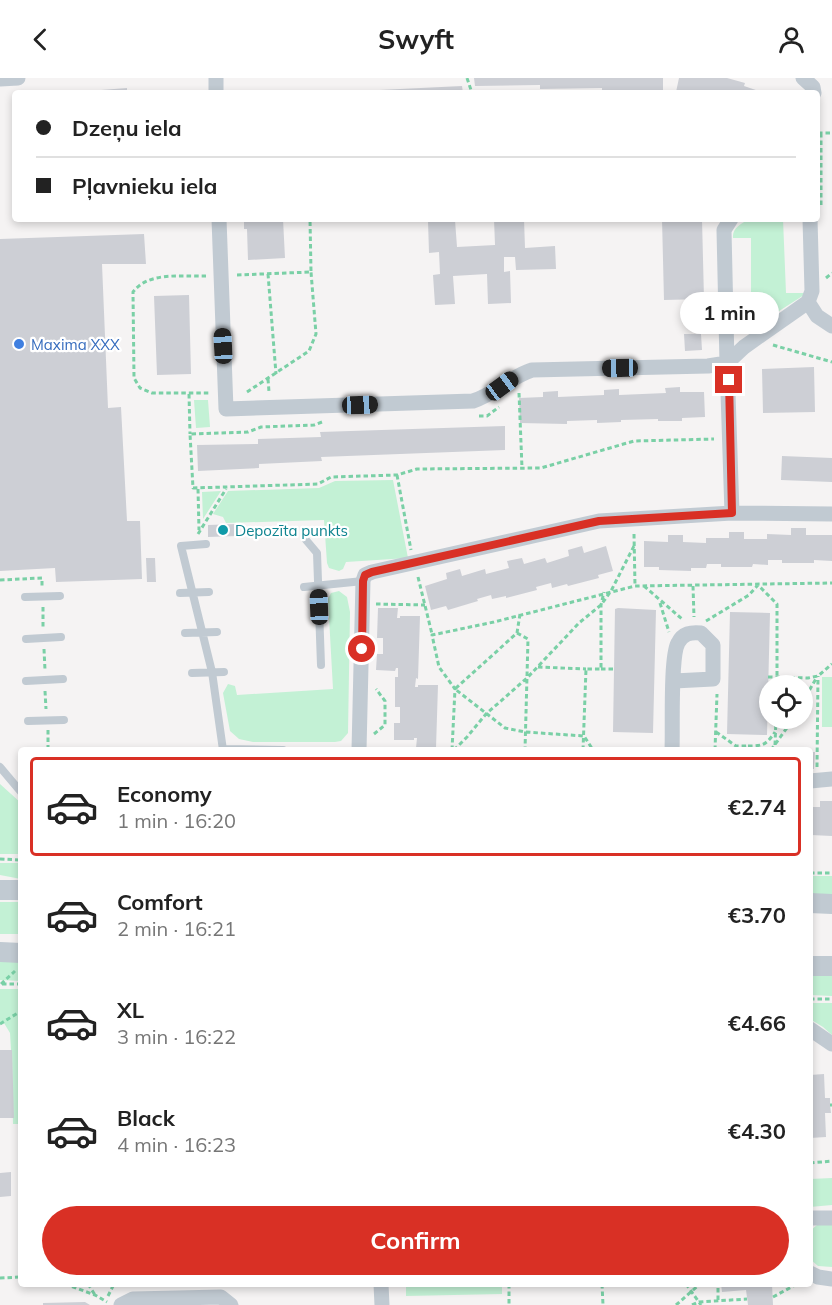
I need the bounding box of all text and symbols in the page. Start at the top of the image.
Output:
text: Swyft [378,22,454,56]
icon: back [24,23,57,56]
icon: person [775,23,808,56]
text: Dzeņu iela [72,114,182,142]
text: Pļavnieku iela [72,172,217,200]
callout: 1 min [680,293,778,335]
text: 1 min [703,300,756,325]
car [213,328,233,364]
place label: Maxima XXX [31,335,120,354]
marker: Maxima XXX [12,337,26,351]
car [602,359,638,377]
route end [715,366,742,393]
car [482,368,522,404]
car [342,395,378,415]
place label: Depozīta punkts [235,521,348,540]
marker: Depozīta punkts [216,523,230,537]
car [309,589,329,625]
route start [348,635,375,662]
map controls [759,675,813,729]
button: locate [759,675,813,729]
icon: car [45,780,99,834]
text: Economy [117,780,212,808]
text: €2.74 [728,793,786,821]
text: 1 min · 16:20 [117,808,236,833]
icon: car [45,888,99,942]
text: Comfort [117,888,203,916]
text: €3.70 [728,901,786,929]
text: 2 min · 16:21 [117,916,236,941]
icon: car [45,996,99,1050]
text: XL [117,996,144,1024]
text: €4.66 [728,1009,786,1037]
text: 3 min · 16:22 [117,1024,236,1049]
icon: car [45,1104,99,1158]
text: Black [117,1104,175,1132]
text: €4.30 [728,1117,786,1145]
text: 4 min · 16:23 [117,1132,236,1157]
button: Confirm [42,1206,789,1275]

